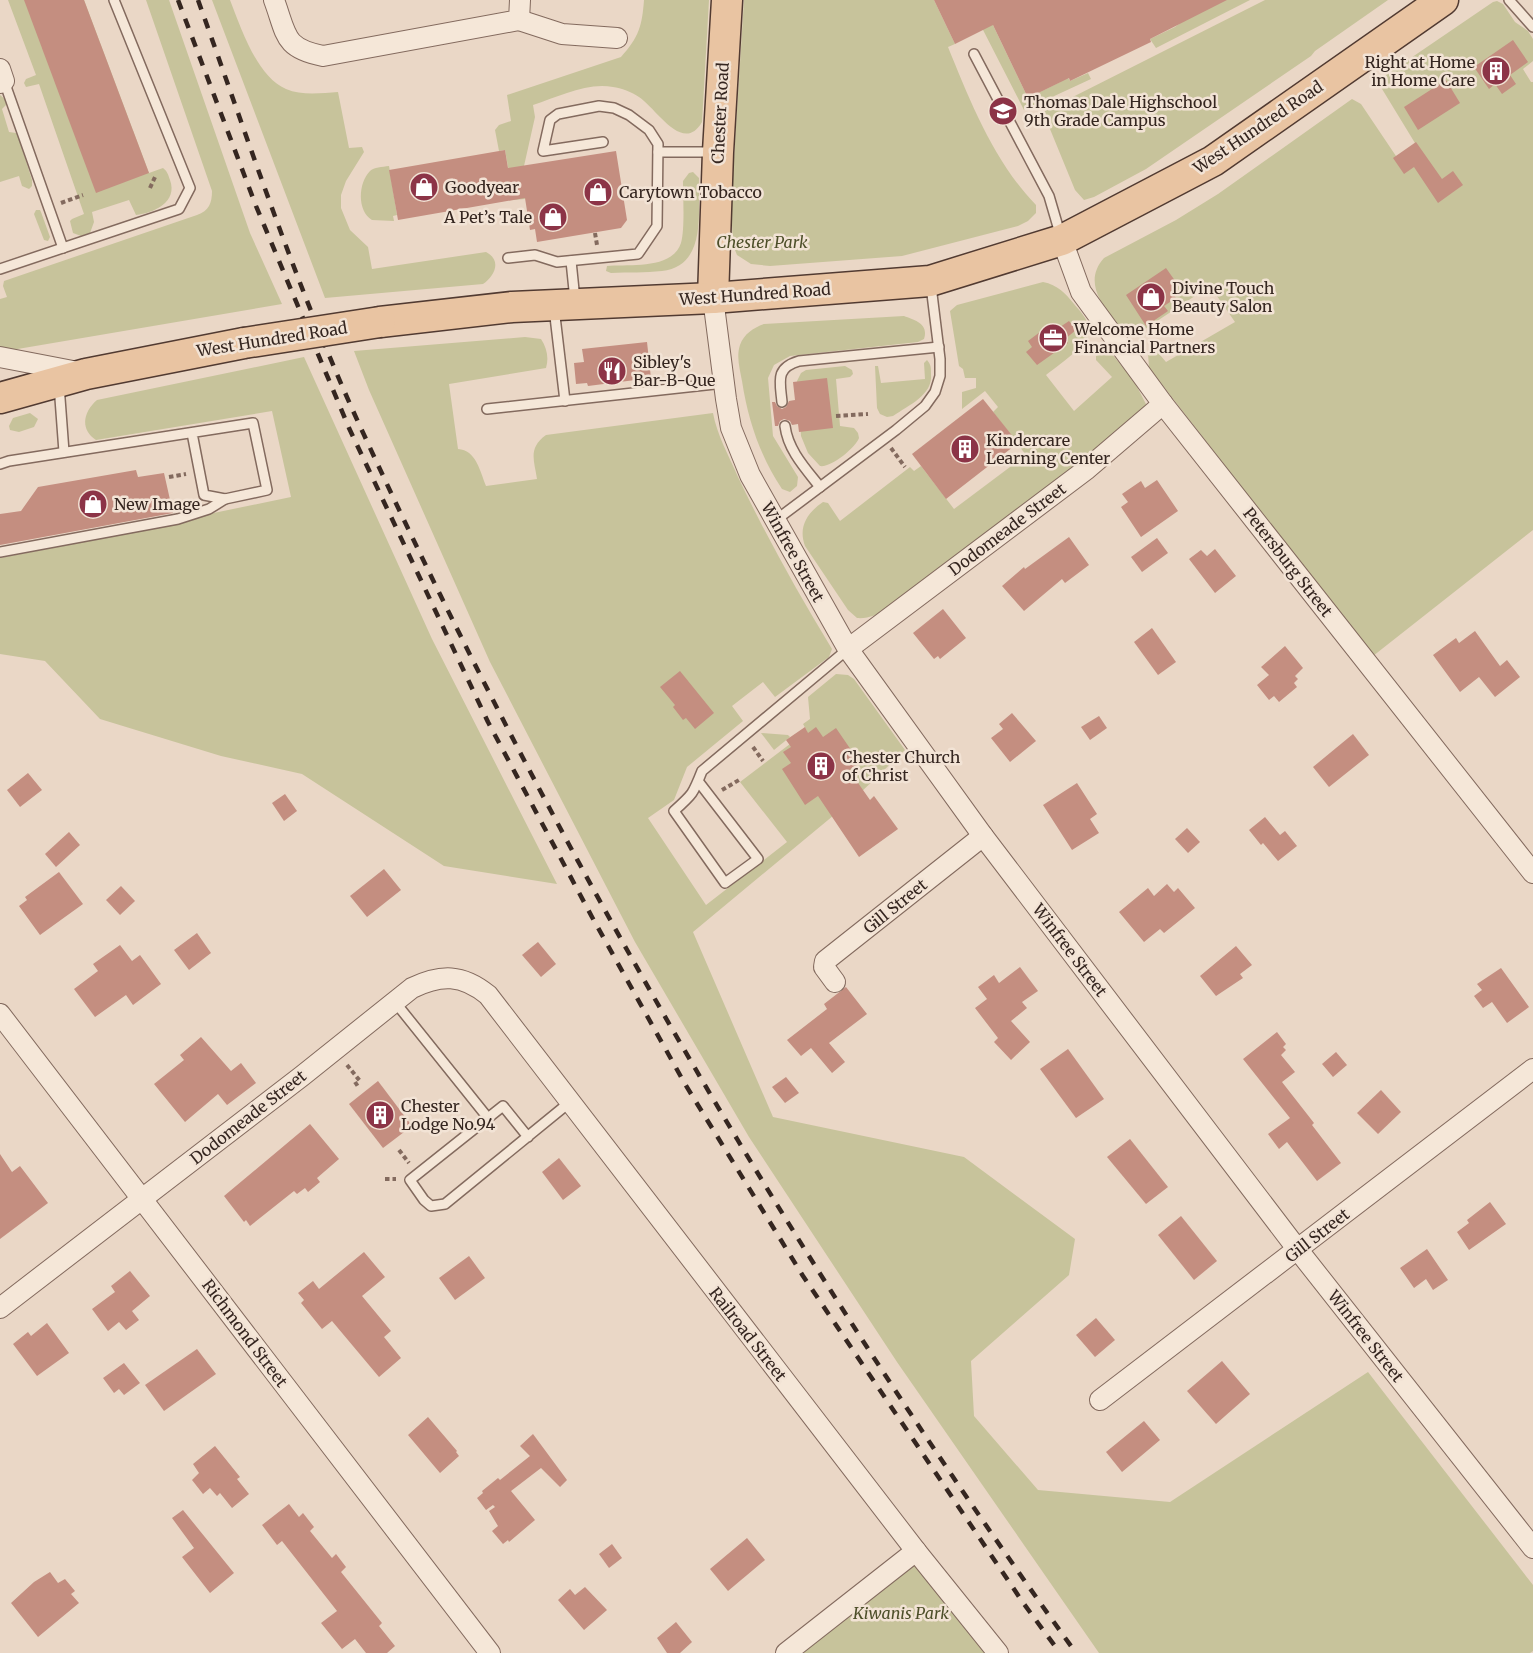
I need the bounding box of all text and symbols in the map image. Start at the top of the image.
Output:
place label: Right at Home in Home Care [1364,52,1475,90]
building icon: Right at Home in Home Care [1480,55,1512,87]
street label: Chester Road [707,61,733,164]
street label: West Hundred Road [1189,76,1327,178]
place label: Thomas Dale Highschool 9th Grade Campus [1024,92,1217,130]
school or university icon: Thomas Dale Highschool 9th Grade Campus [987,95,1019,127]
shop icon: Goodyear [408,171,440,203]
shop icon: Carytown Tobacco [582,176,614,208]
place label: Goodyear [445,177,519,197]
place label: Carytown Tobacco [619,182,762,202]
shop icon: A Pet’s Tale [537,201,569,233]
place label: A Pet’s Tale [443,207,532,227]
park label: Chester Park [716,232,808,252]
place label: Divine Touch Beauty Salon [1172,278,1275,316]
street label: West Hundred Road [677,279,832,309]
shop icon: Divine Touch Beauty Salon [1135,281,1167,313]
street label: West Hundred Road [194,317,349,361]
place label: Welcome Home Financial Partners [1073,319,1215,357]
office icon: Welcome Home Financial Partners [1037,322,1069,354]
place label: Sibley's Bar-B-Que [633,352,715,390]
restaurant icon: Sibley's Bar-B-Que [596,355,628,387]
place label: Kindercare Learning Center [986,430,1110,468]
building icon: Kindercare Learning Center [949,433,981,465]
street label: Dodomeade Street [944,478,1070,580]
shop icon: New Image [77,488,109,520]
place label: New Image [114,494,200,514]
street label: Winfree Street [757,498,829,606]
street label: Petersburg Street [1239,503,1337,621]
place label: Chester Church of Christ [842,747,961,785]
building icon: Chester Church of Christ [805,750,837,782]
street label: Gill Street [859,874,931,938]
street label: Winfree Street [1028,899,1112,1001]
street label: Dodomeade Street [186,1065,311,1168]
place label: Chester Lodge No.94 [401,1096,496,1134]
building icon: Chester Lodge No.94 [364,1099,396,1131]
street label: Gill Street [1281,1203,1354,1266]
street label: Richmond Street [198,1275,292,1391]
street label: Railroad Street [705,1283,791,1386]
street label: Winfree Street [1323,1285,1409,1387]
park label: Kiwanis Park [852,1603,949,1623]

